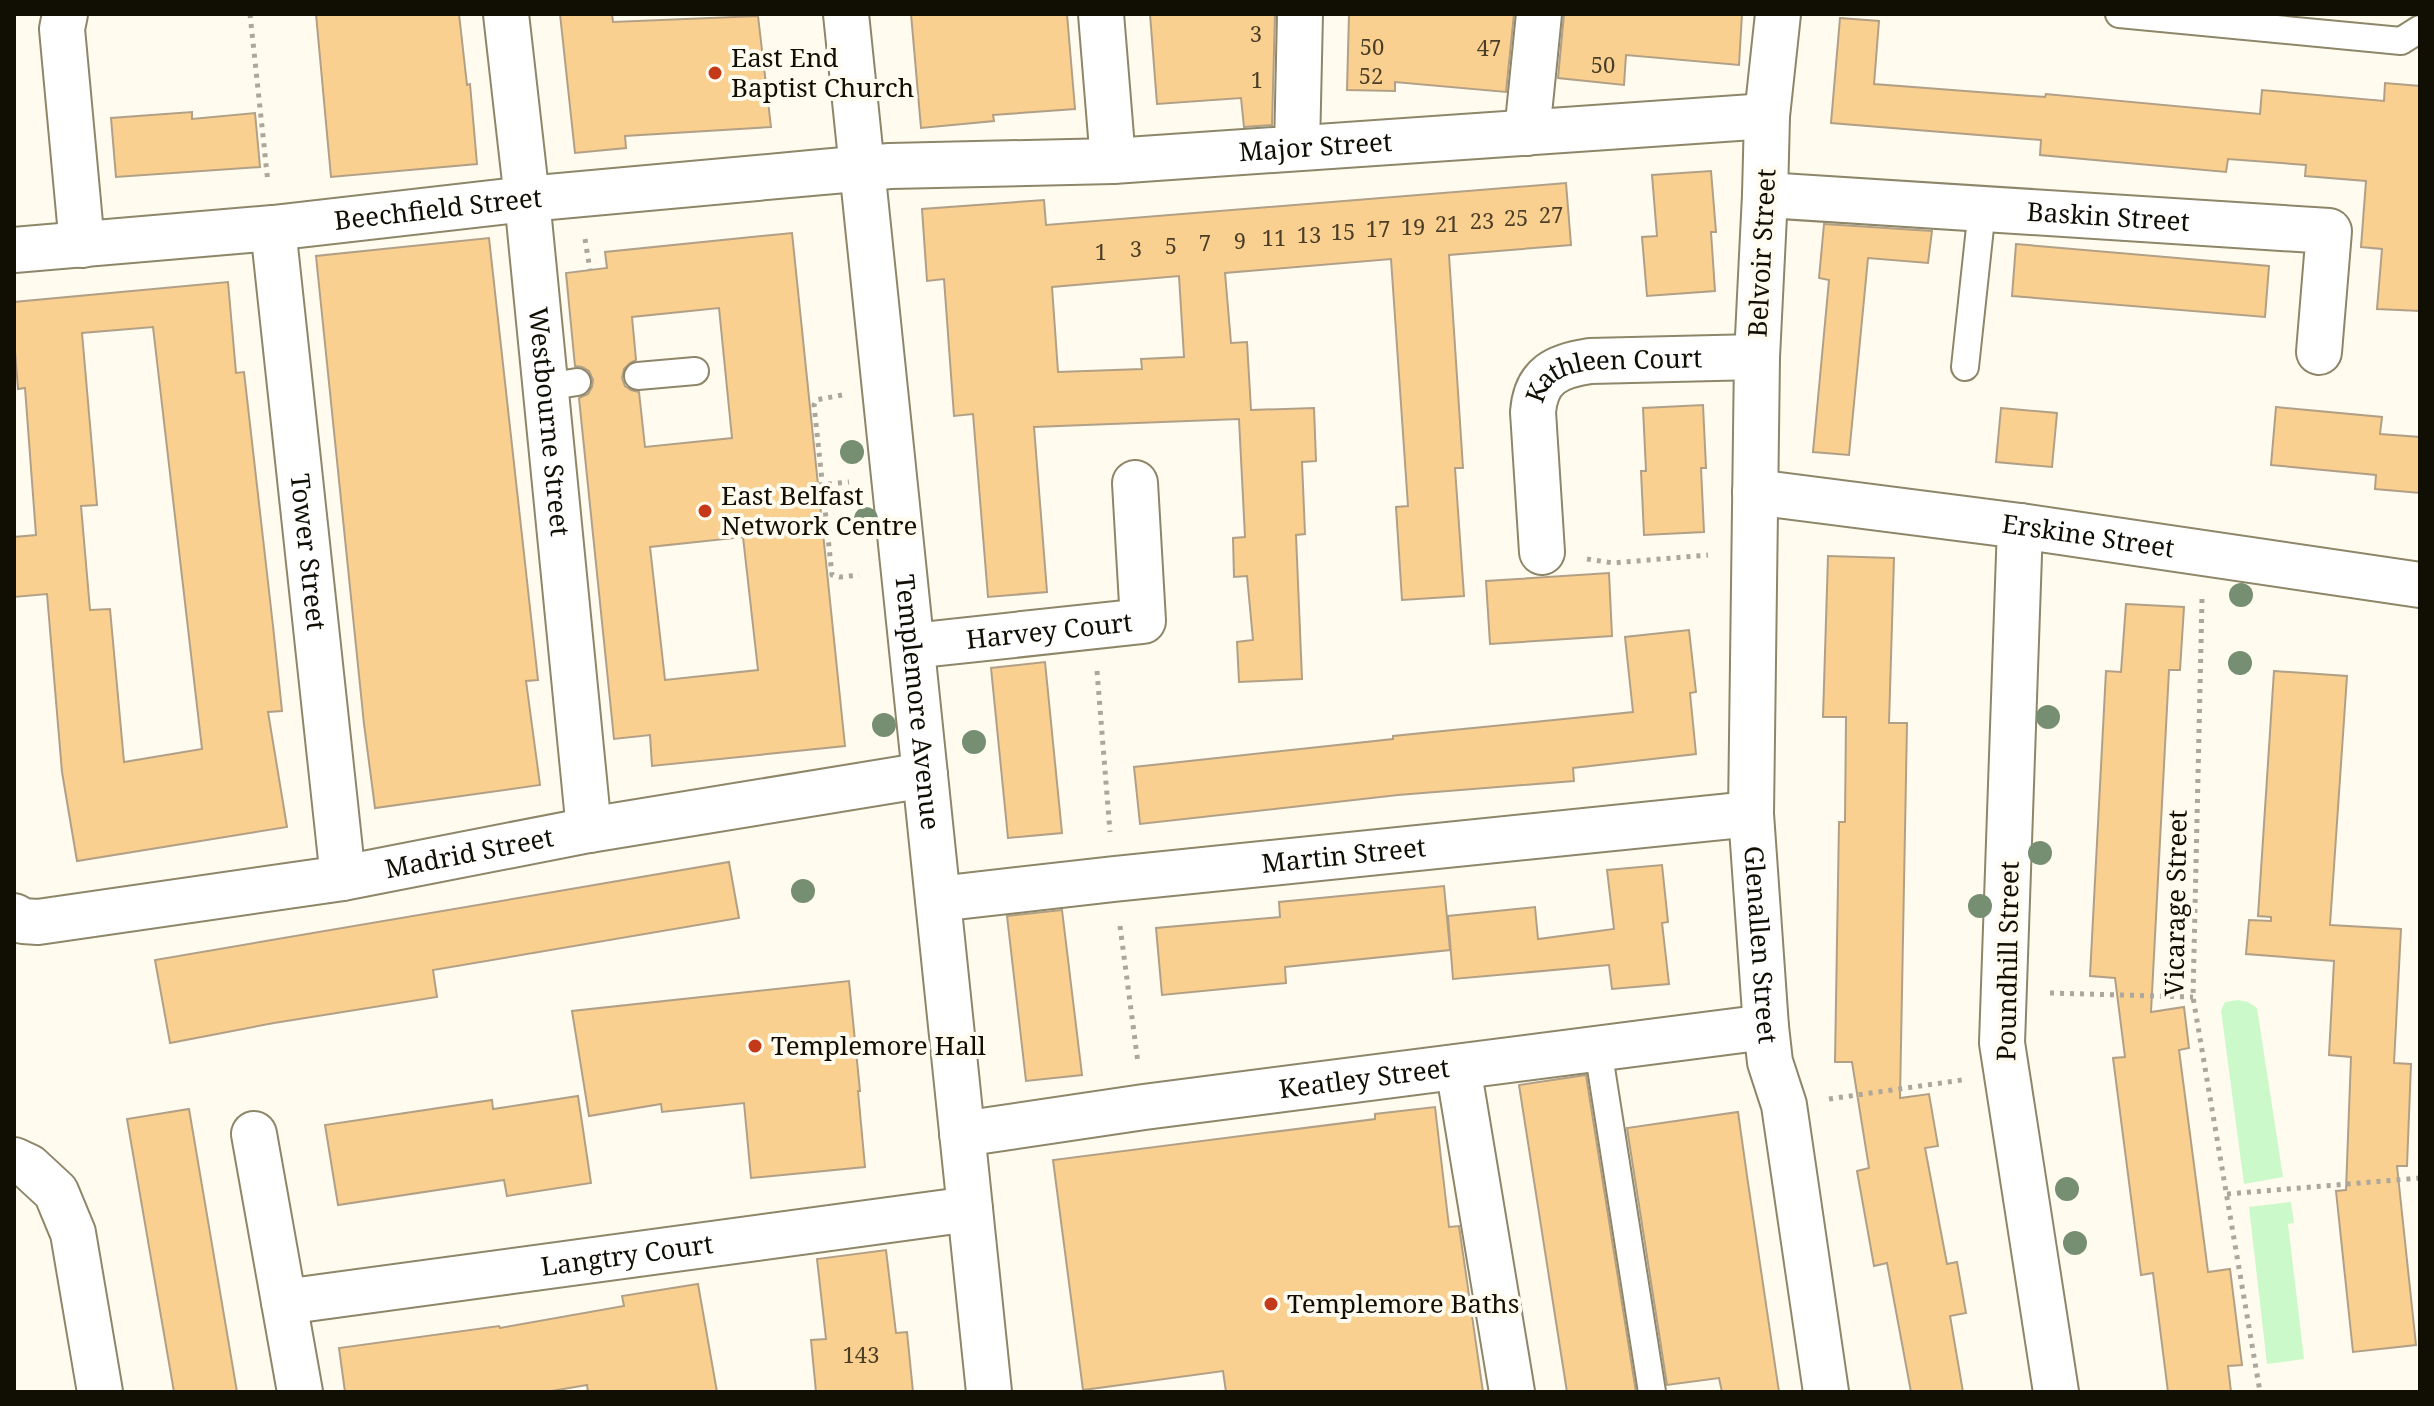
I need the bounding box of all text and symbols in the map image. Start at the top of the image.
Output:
house number: 3 [1250,18,1262,48]
house number: 50 [1360,31,1384,61]
house number: 47 [1477,32,1501,62]
place label: East End Baptist Church [731,39,914,105]
house number: 50 [1591,49,1615,79]
house number: 52 [1359,60,1383,90]
marker: East End Baptist Church [706,64,724,82]
house number: 1 [1251,64,1263,94]
street label: Major Street [1238,123,1393,169]
street label: Belvoir Street [1739,168,1783,338]
street label: Beechfield Street [332,179,543,238]
street label: Baskin Street [2026,193,2191,239]
house number: 27 [1539,199,1563,229]
house number: 25 [1504,202,1528,232]
house number: 23 [1470,205,1494,235]
house number: 21 [1435,208,1459,238]
house number: 19 [1401,211,1425,241]
house number: 17 [1366,213,1390,243]
house number: 15 [1331,216,1355,246]
house number: 13 [1297,219,1321,249]
house number: 11 [1262,222,1286,252]
house number: 9 [1234,225,1246,255]
house number: 7 [1199,227,1211,257]
house number: 5 [1165,230,1177,260]
house number: 3 [1130,233,1142,263]
house number: 1 [1095,236,1107,266]
street label: Westbourne Street [521,305,579,538]
street label: Kathleen Court [1516,339,1703,407]
street label: Tower Street [283,472,335,632]
place label: East Belfast Network Centre [721,477,917,543]
marker: East Belfast Network Centre [696,502,714,520]
street label: Erskine Street [2000,505,2177,566]
street label: Templemore Avenue [887,573,950,832]
street label: Harvey Court [964,603,1134,657]
street label: Vicarage Street [2155,809,2195,997]
street label: Madrid Street [382,818,556,886]
street label: Martin Street [1260,828,1427,881]
street label: Glenallen Street [1736,845,1787,1046]
street label: Poundhill Street [1987,861,2027,1061]
place label: Templemore Hall [771,1027,986,1063]
marker: Templemore Hall [746,1037,764,1055]
street label: Keatley Street [1277,1049,1451,1106]
street label: Langtry Court [538,1225,715,1284]
place label: Templemore Baths [1287,1285,1520,1321]
marker: Templemore Baths [1262,1295,1280,1313]
house number: 143 [843,1339,879,1369]

